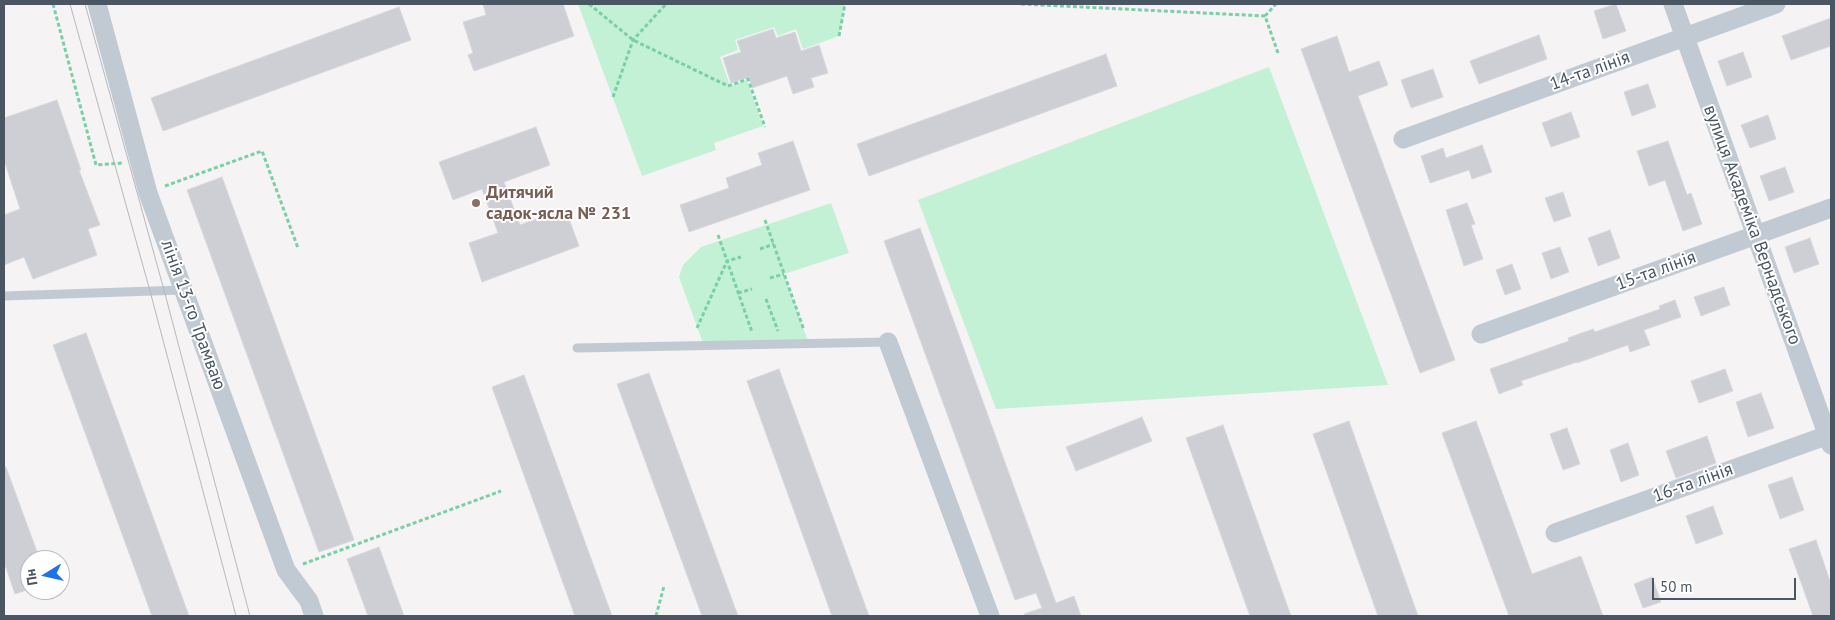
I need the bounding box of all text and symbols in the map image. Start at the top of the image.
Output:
street label: 14-та лінія [1547,47,1633,95]
street label: вулиця Академіка Вернадського [1699,102,1805,348]
place label: Дитячий садок-ясла № 231 [486,182,631,224]
marker: Дитячий садок-ясла № 231 [470,197,482,209]
street label: лінія 13-го Трамваю [156,237,230,393]
street label: 15-та лінія [1613,247,1699,295]
street label: 16-та лінія [1650,459,1736,507]
north arrow [20,550,70,600]
text: Пн [21,568,41,587]
scale bar [1655,568,1799,600]
text: 50 m [1660,577,1693,596]

